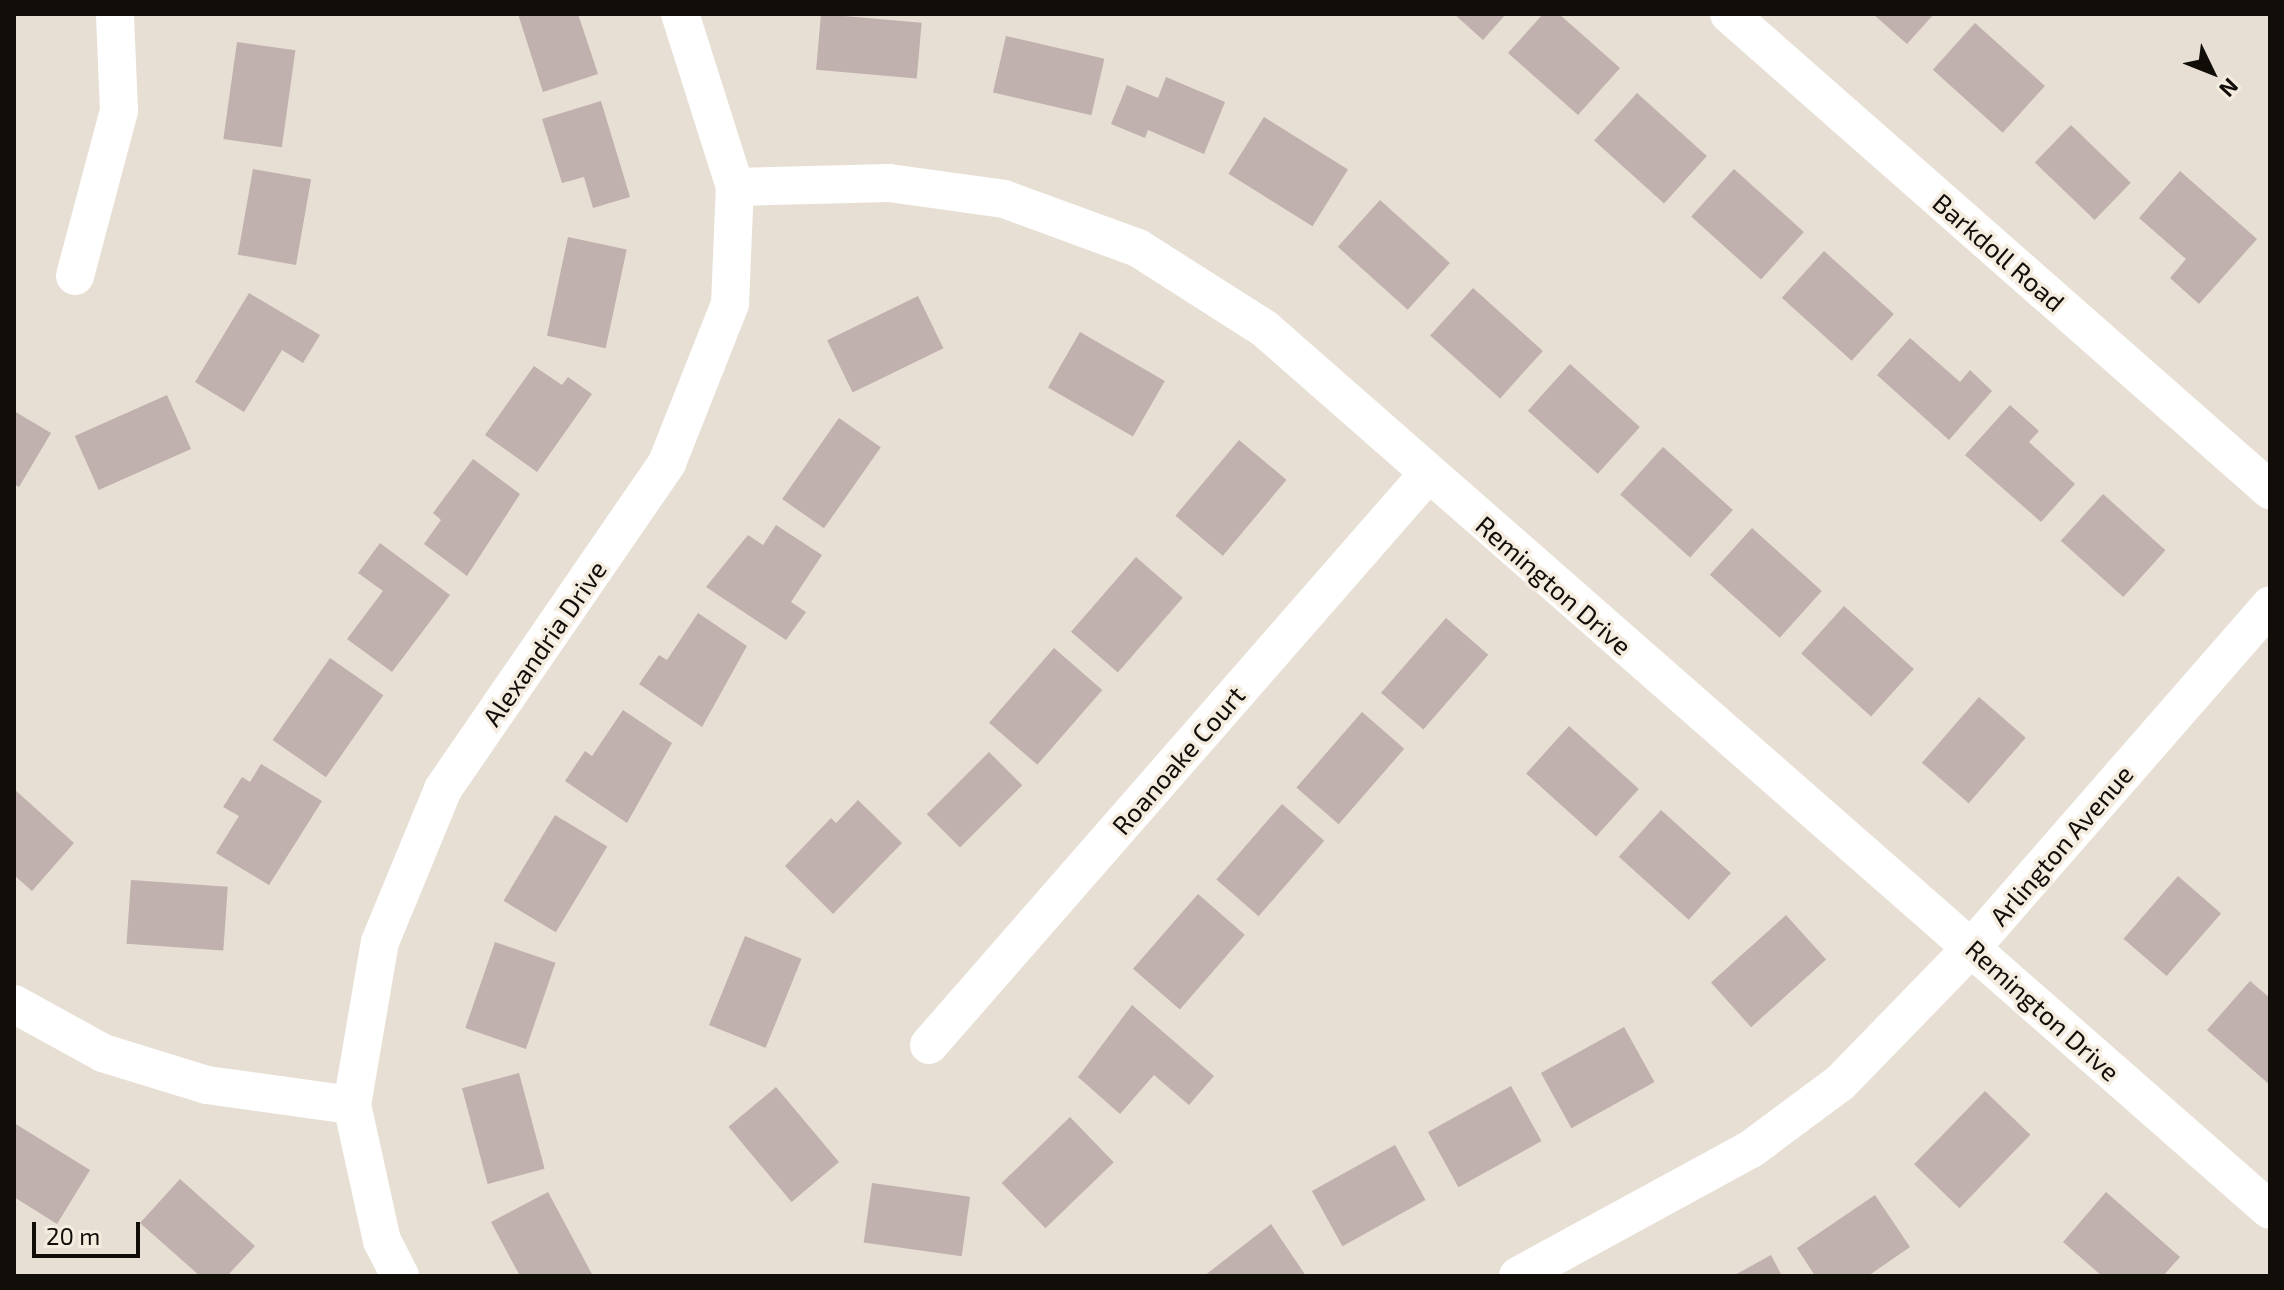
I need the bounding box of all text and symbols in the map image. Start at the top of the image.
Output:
north arrow [2172,32,2252,112]
text: N [2215,74,2244,103]
street label: Barkdoll Road [1927,186,2071,318]
street label: Remington Drive [1470,509,1638,661]
street label: Alexandria Drive [475,554,613,732]
street label: Roanoake Court [1105,679,1251,841]
street label: Arlington Avenue [1983,758,2139,932]
street label: Remington Drive [1960,933,2126,1087]
scale bar [36,1206,144,1256]
text: 20 m [46,1221,100,1250]

